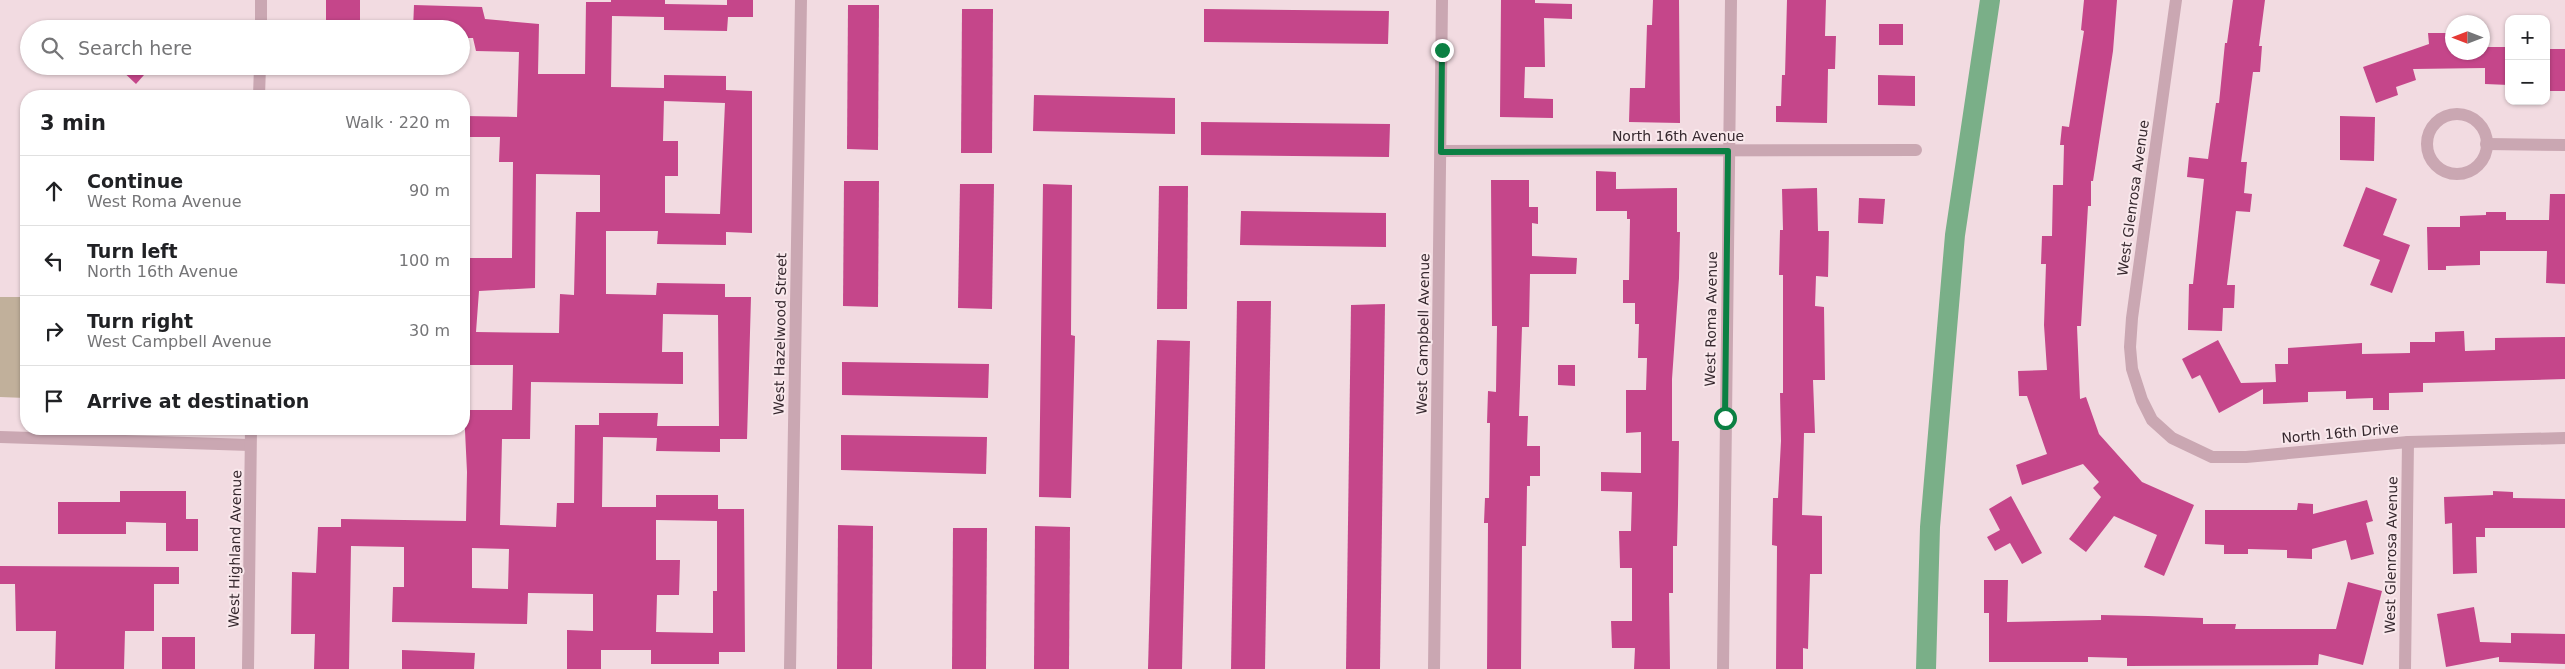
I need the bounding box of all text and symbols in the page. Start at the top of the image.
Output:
north arrow [2445,15,2490,60]
map controls [2505,15,2550,105]
button: + [2505,15,2550,60]
search box [20,20,470,75]
icon: search [38,34,66,62]
text: Search here [78,37,192,59]
route end [1431,39,1454,62]
button: − [2505,60,2550,105]
text: 3 min [40,111,106,135]
text: Walk · 220 m [345,113,450,132]
street label: West Glenrosa Avenue [2114,119,2152,277]
street label: North 16th Avenue [1612,128,1744,144]
text: Continue [87,170,183,192]
icon: ahead [40,177,68,205]
text: 90 m [409,181,450,200]
text: West Roma Avenue [87,192,242,211]
text: Turn left [87,240,178,262]
icon: left [40,247,68,275]
text: 100 m [399,251,450,270]
street label: West Roma Avenue [1702,251,1720,387]
street label: West Hazelwood Street [771,252,789,415]
street label: West Campbell Avenue [1414,253,1432,415]
text: North 16th Avenue [87,262,238,281]
text: Turn right [87,310,193,332]
icon: right [40,317,68,345]
text: 30 m [409,321,450,340]
text: West Campbell Avenue [87,332,272,351]
icon: arrive [40,387,68,415]
text: Arrive at destination [87,390,309,412]
route start [1714,407,1737,430]
street label: North 16th Drive [2281,420,2399,446]
street label: West Highland Avenue [226,470,244,628]
street label: West Glenrosa Avenue [2382,476,2400,634]

